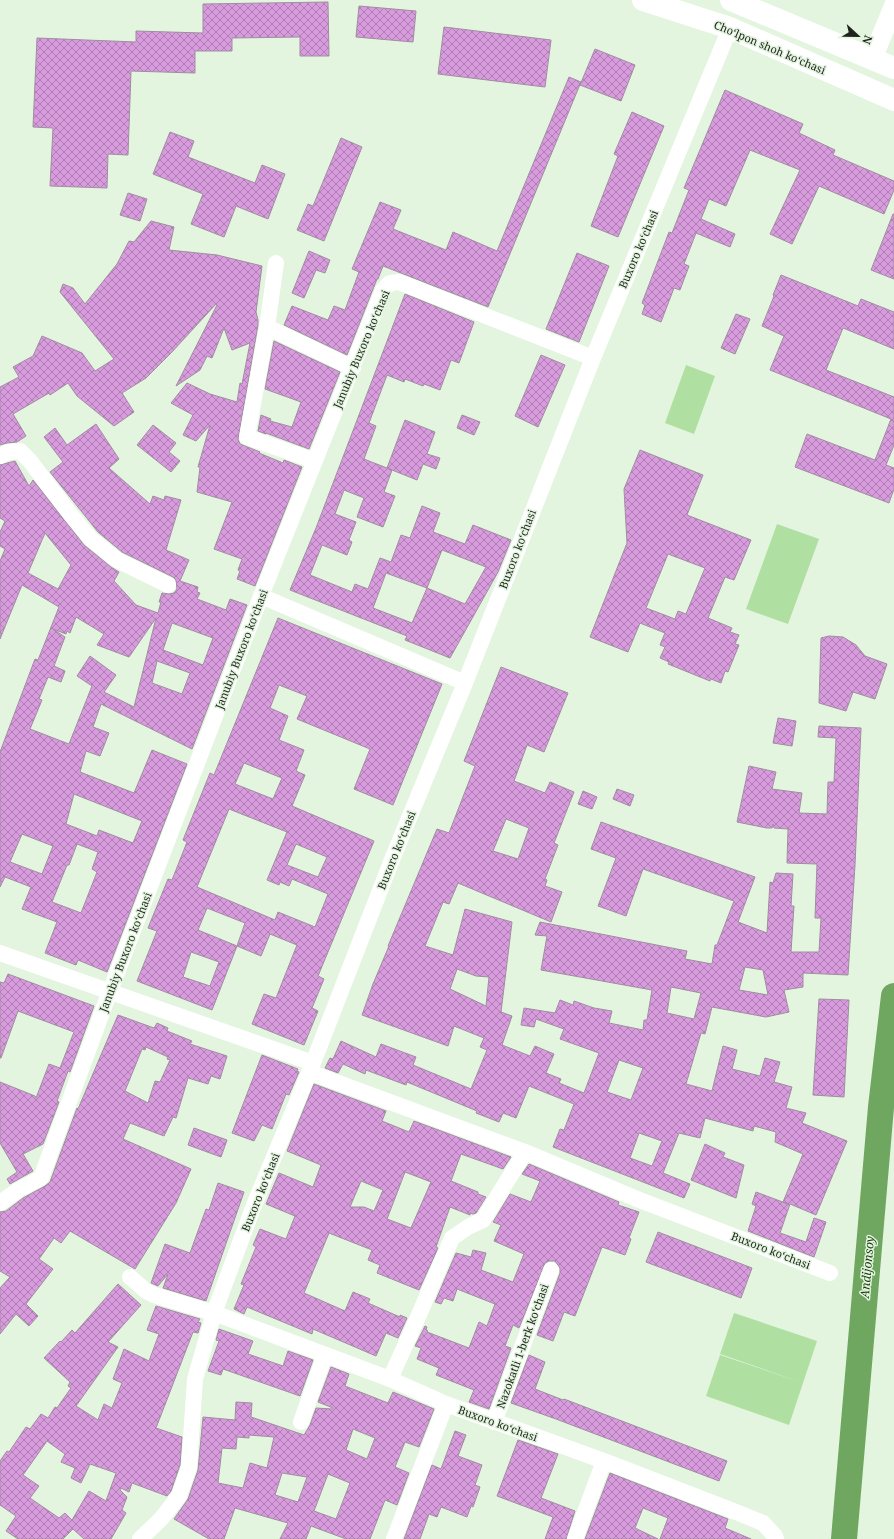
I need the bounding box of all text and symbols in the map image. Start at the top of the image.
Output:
north arrow [838,16,878,56]
street label: Choʻlpon shoh koʻchasi [712,17,829,77]
text: N [859,33,876,47]
street label: Buxoro koʻchasi [615,207,661,290]
street label: Janubiy Buxoro koʻchasi [329,287,393,411]
street label: Buxoro koʻchasi [495,507,539,591]
street label: Janubiy Buxoro koʻchasi [211,586,271,712]
street label: Buxoro koʻchasi [373,808,419,892]
street label: Janubiy Buxoro koʻchasi [95,889,155,1015]
street label: Buxoro koʻchasi [237,1150,283,1234]
street label: Buxoro koʻchasi [729,1228,813,1272]
water label: Andijonsoy [856,1235,878,1300]
street label: Nazokatli 1-berk koʻchasi [492,1281,552,1411]
street label: Buxoro koʻchasi [456,1402,540,1445]

